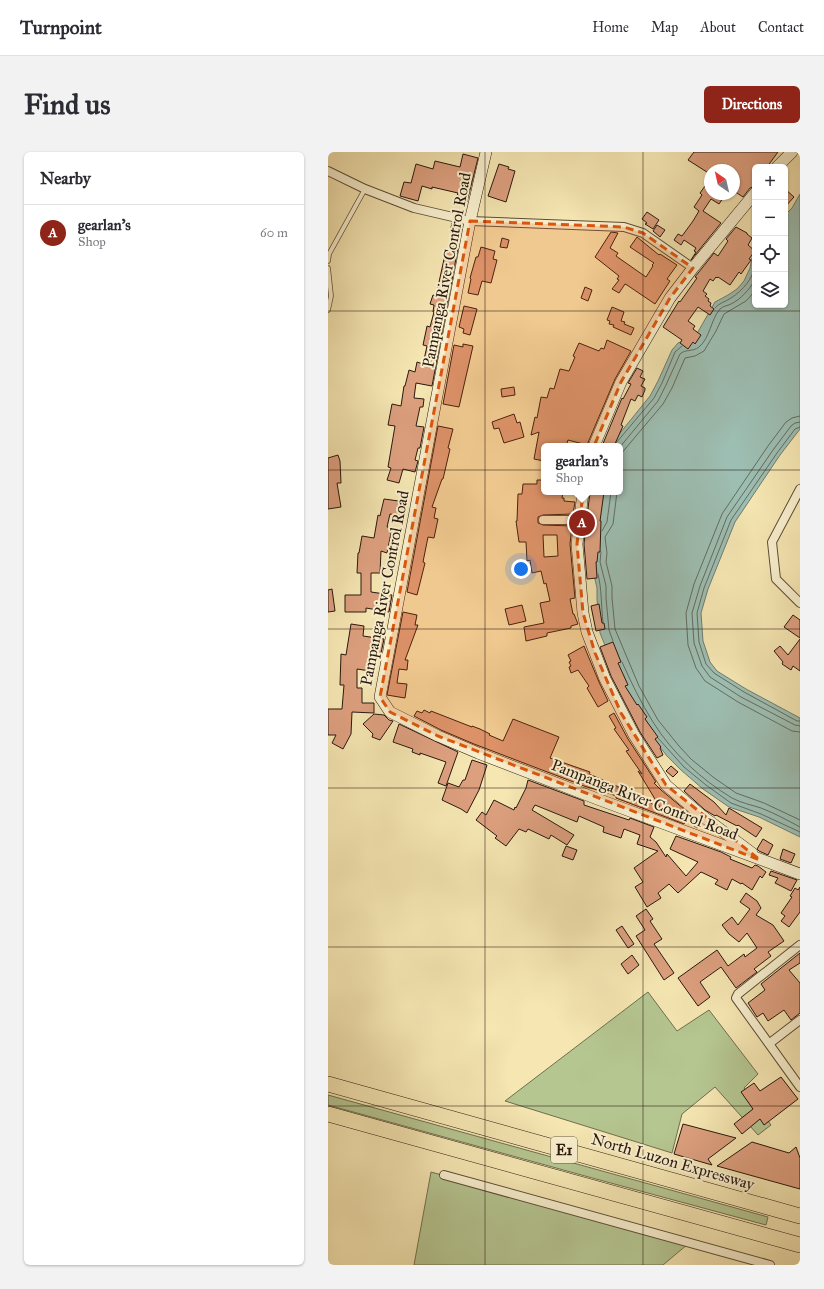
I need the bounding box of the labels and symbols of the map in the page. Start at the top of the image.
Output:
north arrow [704,164,740,200]
street label: Pampanga River Control Road [418,171,476,370]
street label: Pampanga River Control Road [356,489,414,688]
pin: A [569,508,595,538]
your location [511,559,531,579]
street label: Pampanga River Control Road [548,755,741,845]
street label: North Luzon Expressway [589,1129,757,1194]
road number: E1 [551,1137,577,1163]

